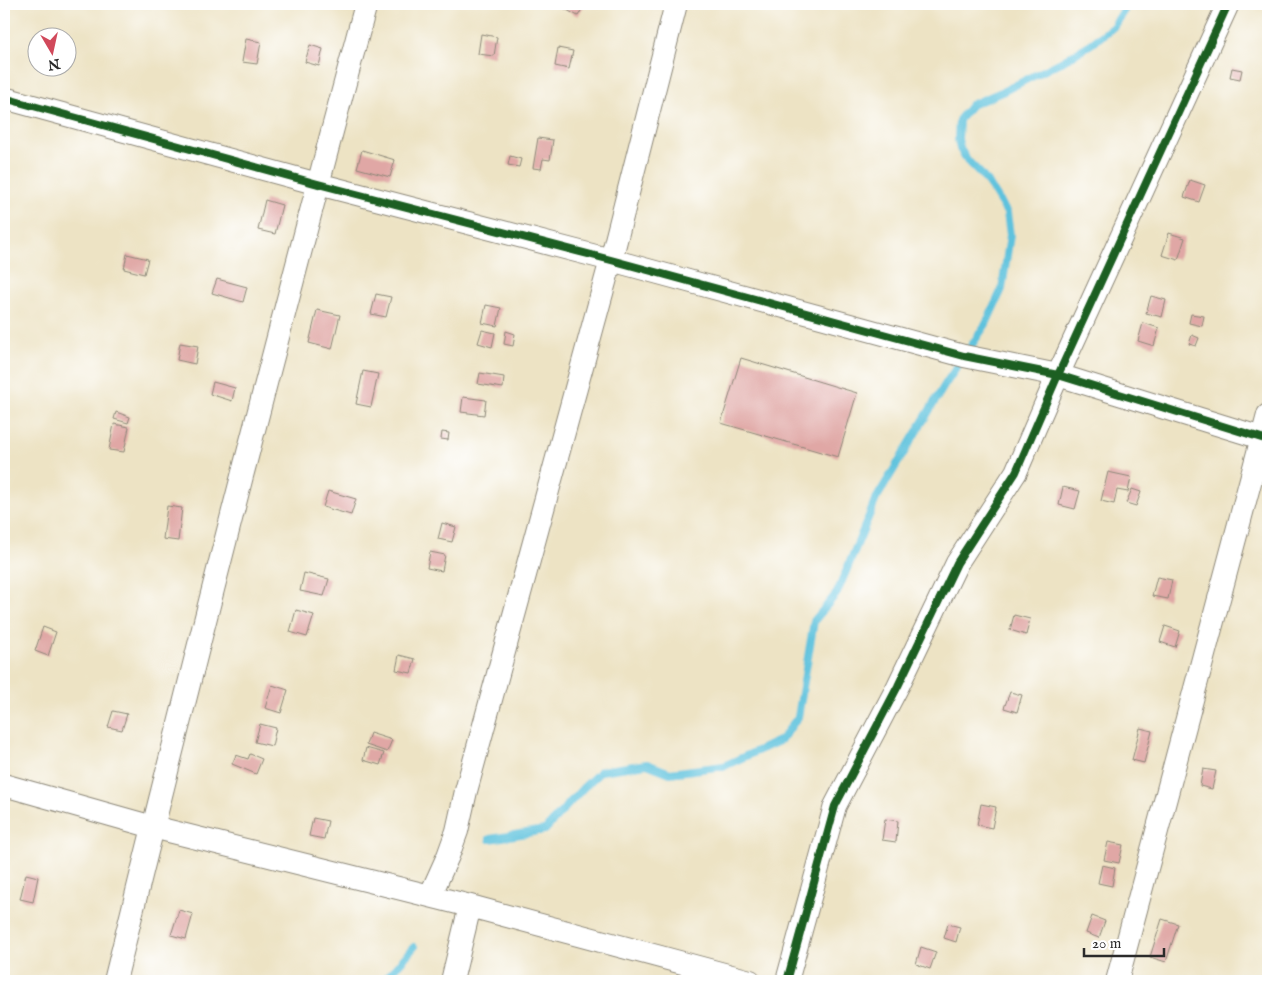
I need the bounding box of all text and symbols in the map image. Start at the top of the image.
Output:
north arrow [28,28,78,78]
text: N [46,54,62,74]
scale bar [1084,925,1164,957]
text: 20 m [1092,934,1122,953]

